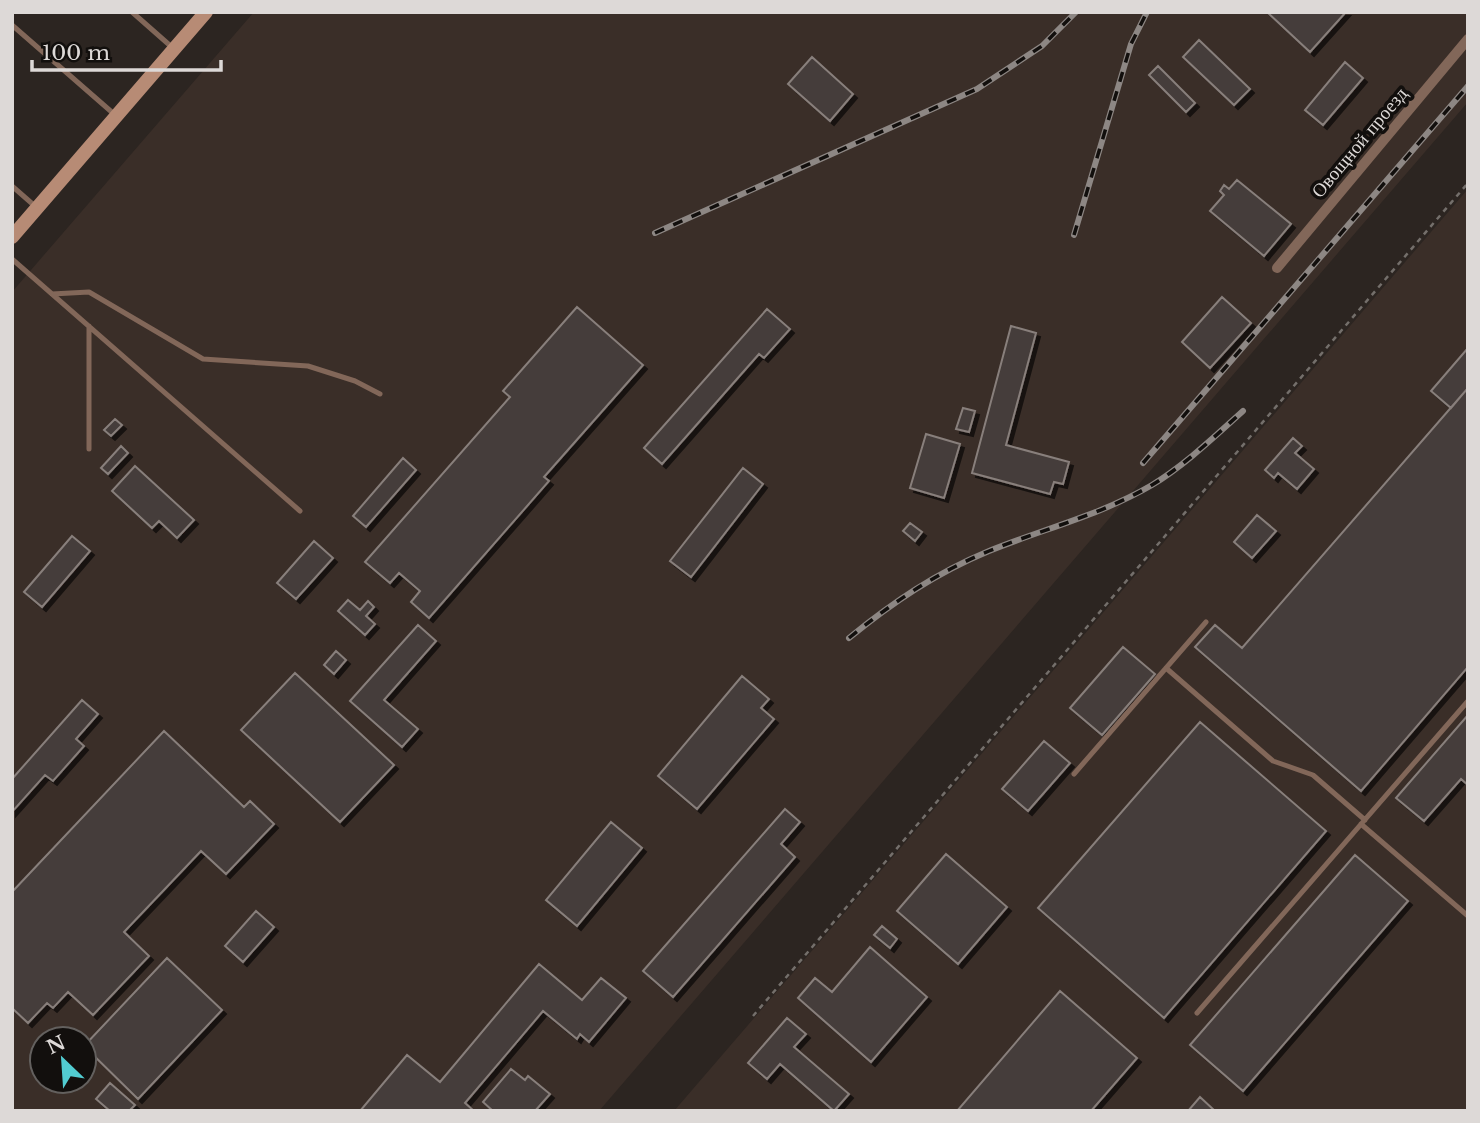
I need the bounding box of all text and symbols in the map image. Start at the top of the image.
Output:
scale bar [32,28,220,72]
text: 100 m [42,40,110,66]
street label: Овощной проезд [1307,82,1412,202]
north arrow [28,1025,98,1095]
text: N [43,1031,69,1059]

